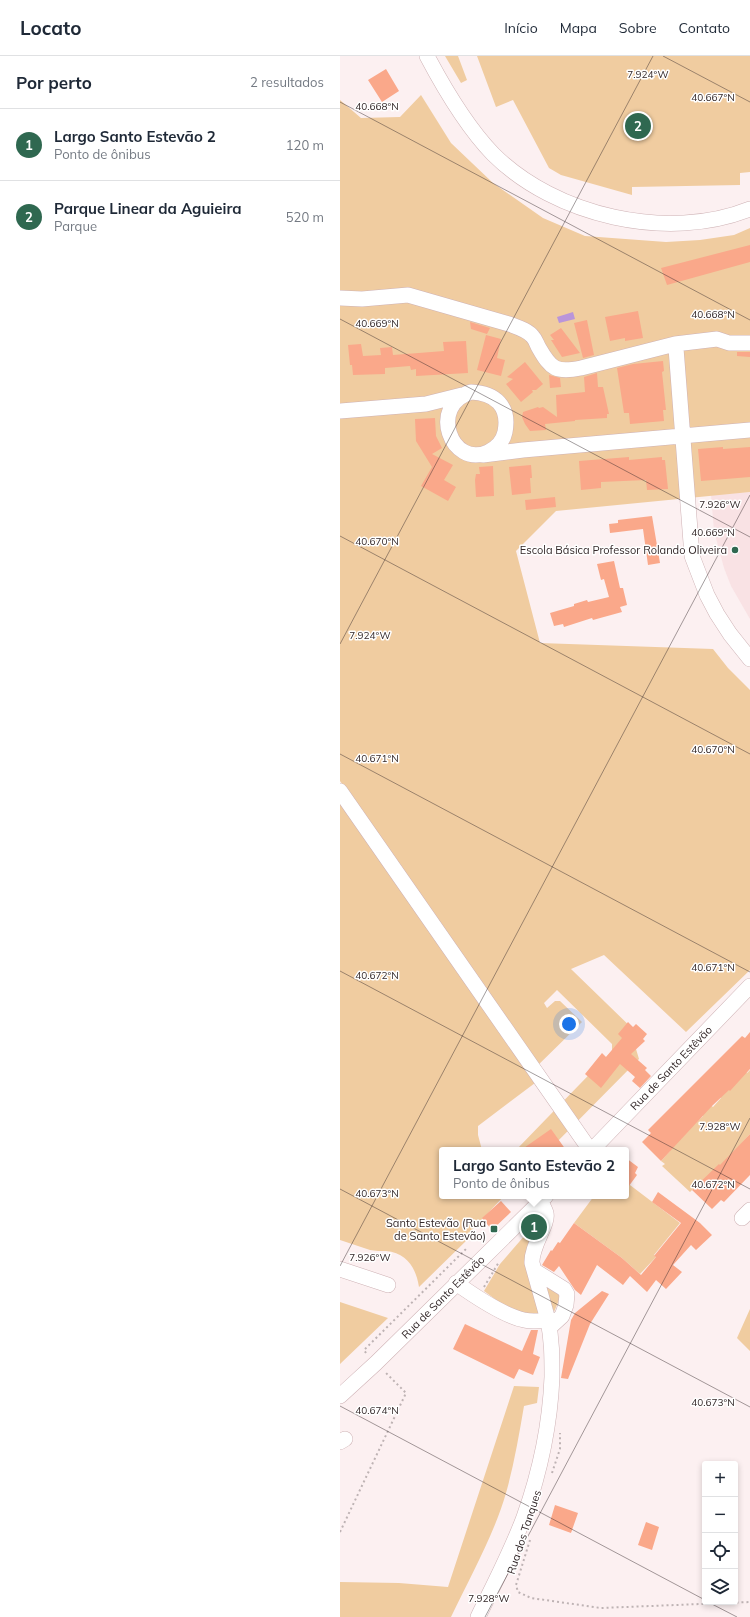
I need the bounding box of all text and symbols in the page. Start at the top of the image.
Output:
text: Locato [20,16,81,40]
text: Início [504,19,538,37]
text: Mapa [560,19,597,37]
text: Sobre [619,19,657,37]
text: Contato [679,19,730,37]
text: 7.924°W [627,68,669,81]
text: Por perto [16,72,92,93]
text: 2 resultados [250,74,324,90]
text: 40.667°N [691,91,735,104]
text: 40.668°N [355,100,399,113]
pin: 2 [625,111,651,141]
text: Largo Santo Estevão 2 [54,127,216,146]
text: 1 [25,137,33,153]
text: 120 m [286,137,324,153]
text: Ponto de ônibus [54,146,151,162]
text: Parque Linear da Aguieira [54,199,242,218]
text: 2 [25,209,33,225]
text: 520 m [286,209,324,225]
text: Parque [54,218,97,234]
text: 40.668°N [691,308,735,321]
text: 40.669°N [355,317,399,330]
text: 7.926°W [699,498,741,511]
text: 40.669°N [691,526,735,539]
text: 40.670°N [355,535,399,548]
place label: Escola Básica Professor Rolando Oliveira [520,543,727,557]
marker: Escola Básica Professor Rolando Oliveira [730,545,740,555]
text: 7.924°W [349,629,391,642]
text: 40.670°N [691,743,735,756]
text: 40.671°N [355,752,399,765]
text: 40.671°N [691,961,735,974]
text: 40.672°N [355,969,399,982]
your location [559,1014,579,1034]
street label: Rua de Santo Estêvão [627,1023,715,1113]
text: 7.928°W [699,1120,741,1133]
popup [439,1147,629,1199]
text: Largo Santo Estevão 2 [453,1156,615,1175]
text: Ponto de ônibus [453,1175,550,1191]
text: 40.672°N [691,1178,735,1191]
text: 40.673°N [355,1187,399,1200]
pin: 1 [521,1212,547,1242]
place label: Santo Estevão (Rua de Santo Estevão) [386,1216,486,1243]
marker: Santo Estevão (Rua de Santo Estevão) [489,1224,499,1234]
text: 7.926°W [349,1251,391,1264]
street label: Rua de Santo Estêvão [398,1252,488,1342]
text: 40.673°N [691,1396,735,1409]
text: 40.674°N [355,1404,399,1417]
map controls [702,1461,738,1605]
button: + [702,1461,738,1497]
street label: Rua dos Tanques [504,1488,544,1576]
button: − [702,1497,738,1533]
button: locate [702,1533,738,1569]
button: layers [702,1569,738,1605]
text: 7.928°W [468,1592,510,1605]

